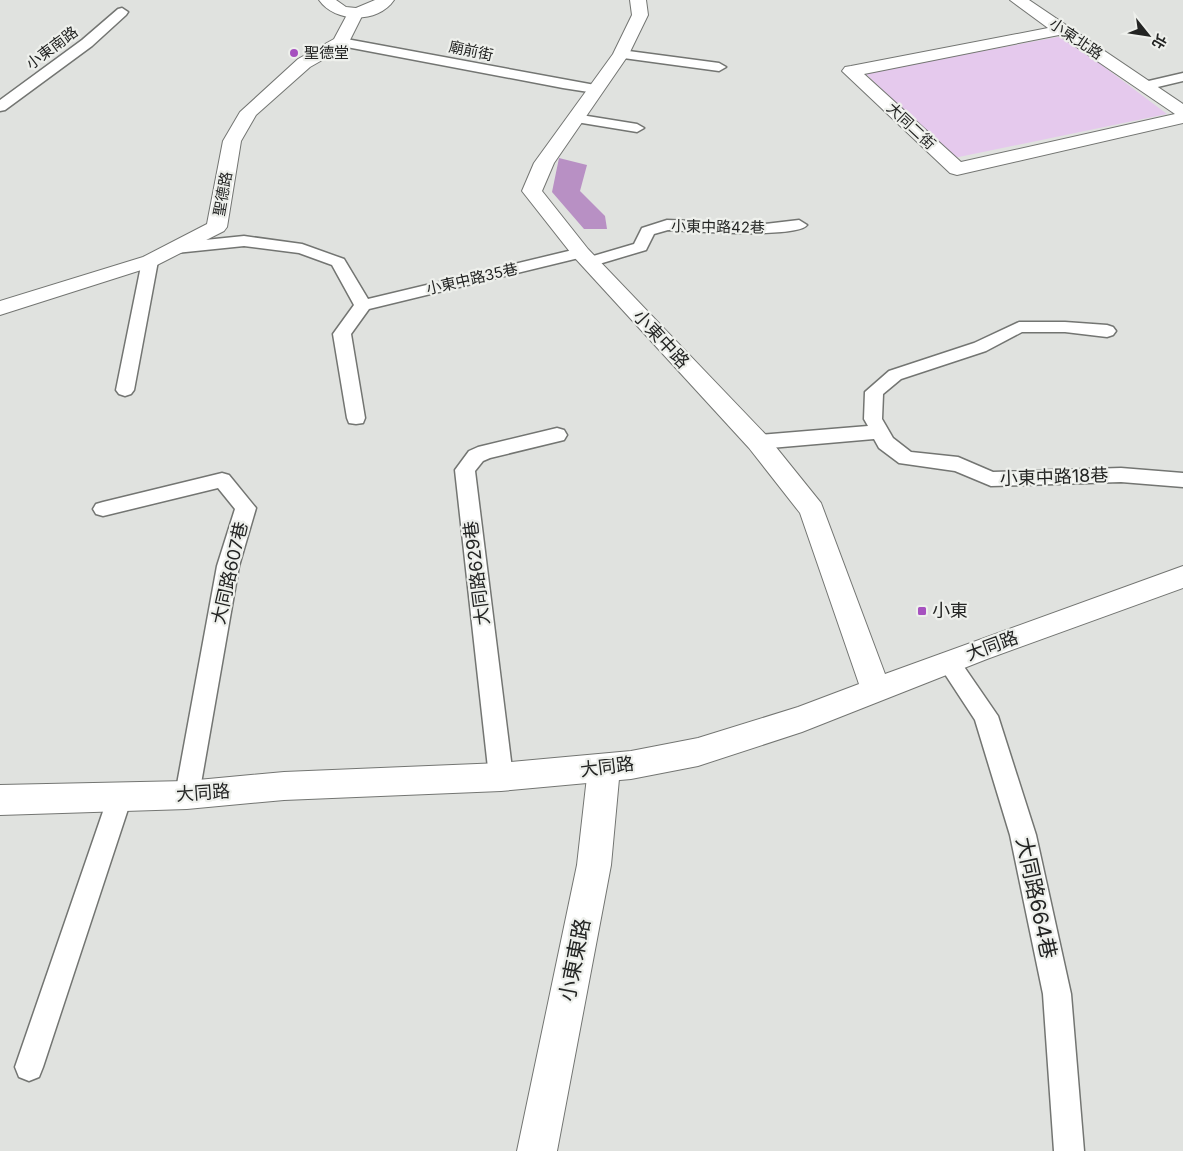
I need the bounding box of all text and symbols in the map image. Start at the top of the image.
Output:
north arrow [1123,10,1173,60]
street label: 小東北路 [1046,14,1106,63]
street label: 小東南路 [22,22,81,73]
text: 北 [1149,31,1171,52]
street label: 廟前街 [447,37,495,64]
place label: 聖德堂 [304,43,349,62]
marker: 聖德堂 [288,47,300,59]
street label: 大同二街 [883,98,940,153]
street label: 聖德路 [209,170,236,218]
street label: 小東中路42巷 [671,216,765,237]
street label: 小東中路35巷 [424,259,520,298]
street label: 小東中路 [629,305,694,372]
street label: 小東中路18巷 [999,464,1109,489]
street label: 大同路607巷 [208,520,251,626]
street label: 大同路629巷 [460,520,493,627]
place label: 小東 [932,600,968,621]
marker: 小東 [916,605,928,617]
street label: 大同路 [963,626,1021,665]
street label: 大同路 [579,753,635,780]
street label: 大同路 [175,780,231,805]
street label: 大同路664巷 [1011,835,1062,961]
street label: 小東東路 [554,916,595,1004]

